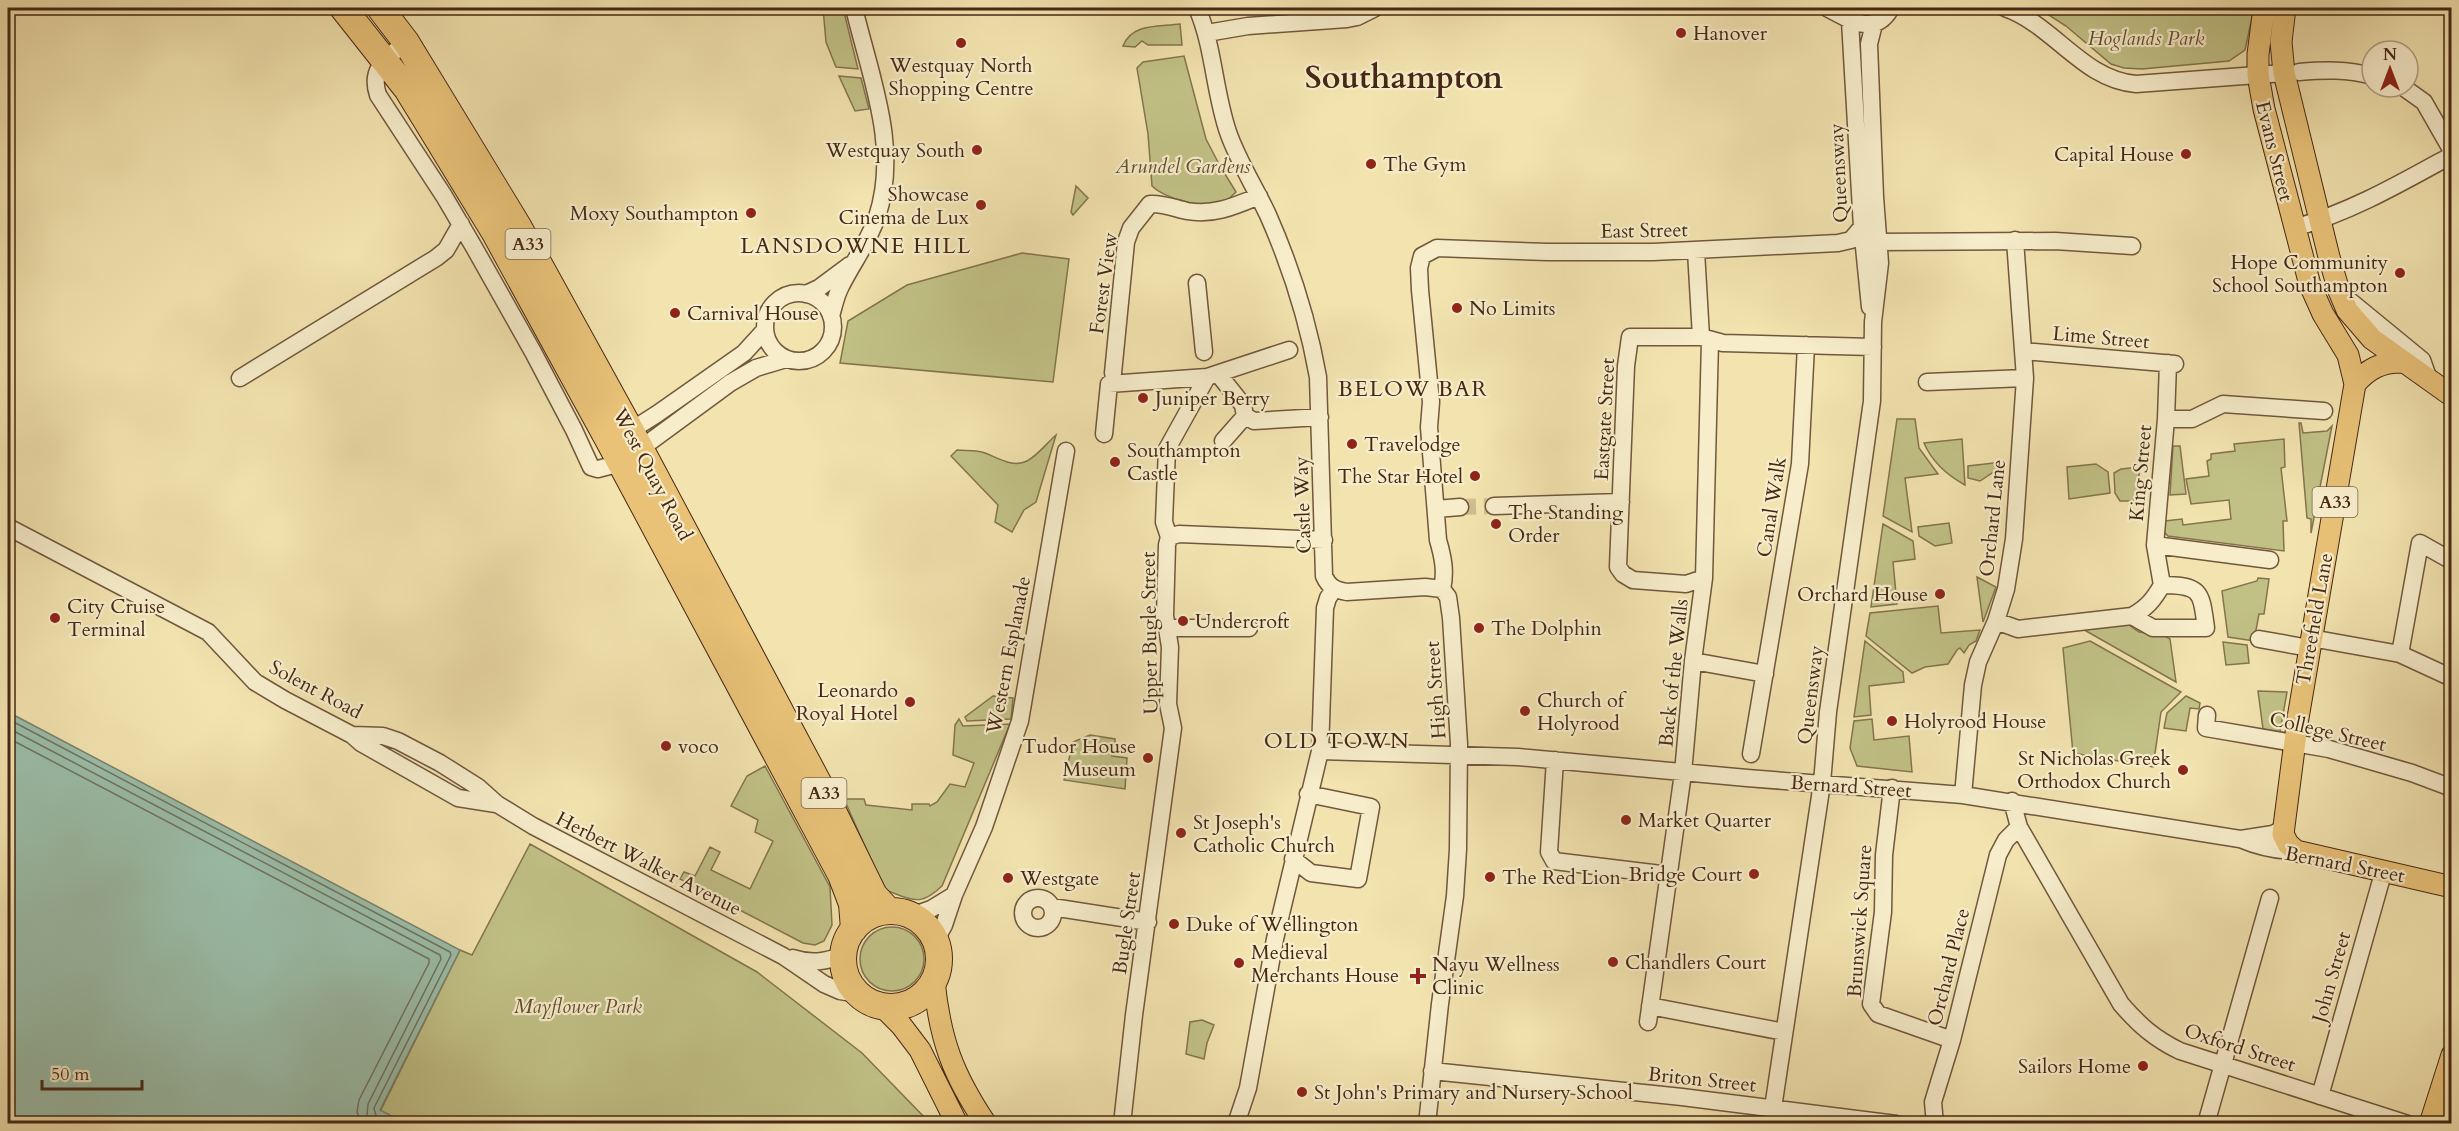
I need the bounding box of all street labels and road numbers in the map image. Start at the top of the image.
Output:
street label: Evans Street [2249,98,2300,205]
street label: Queensway [1822,122,1855,223]
street label: East Street [1600,216,1689,245]
road number: A33 [506,229,550,259]
street label: Forest View [1083,230,1124,336]
street label: Lime Street [2051,320,2151,355]
street label: Eastgate Street [1588,356,1621,481]
street label: West Quay Road [606,402,699,545]
street label: King Street [2123,423,2158,522]
street label: Castle Way [1287,455,1318,554]
street label: Canal Walk [1750,455,1793,559]
street label: Orchard Lane [1973,458,2012,578]
road number: A33 [2312,487,2358,517]
street label: Upper Bugle Street [1135,551,1164,715]
street label: Threefield Lane [2290,551,2339,687]
street label: Western Esplanade [980,574,1037,737]
street label: Back of the Walls [1652,598,1695,749]
street label: High Street [1419,639,1452,740]
street label: Queensway [1791,644,1830,746]
street label: Solent Road [264,654,367,725]
street label: College Street [2267,705,2390,758]
street label: Bernard Street [1789,769,1913,804]
road number: A33 [802,778,846,808]
street label: Herbert Walker Avenue [551,805,746,922]
street label: Bernard Street [2283,840,2408,889]
street label: Brunswick Square [1841,844,1878,999]
street label: Bugle Street [1106,869,1147,976]
street label: Orchard Place [1921,905,1976,1029]
street label: John Street [2305,928,2358,1029]
street label: Oxford Street [2181,1017,2300,1078]
street label: Briton Street [1647,1060,1758,1099]

